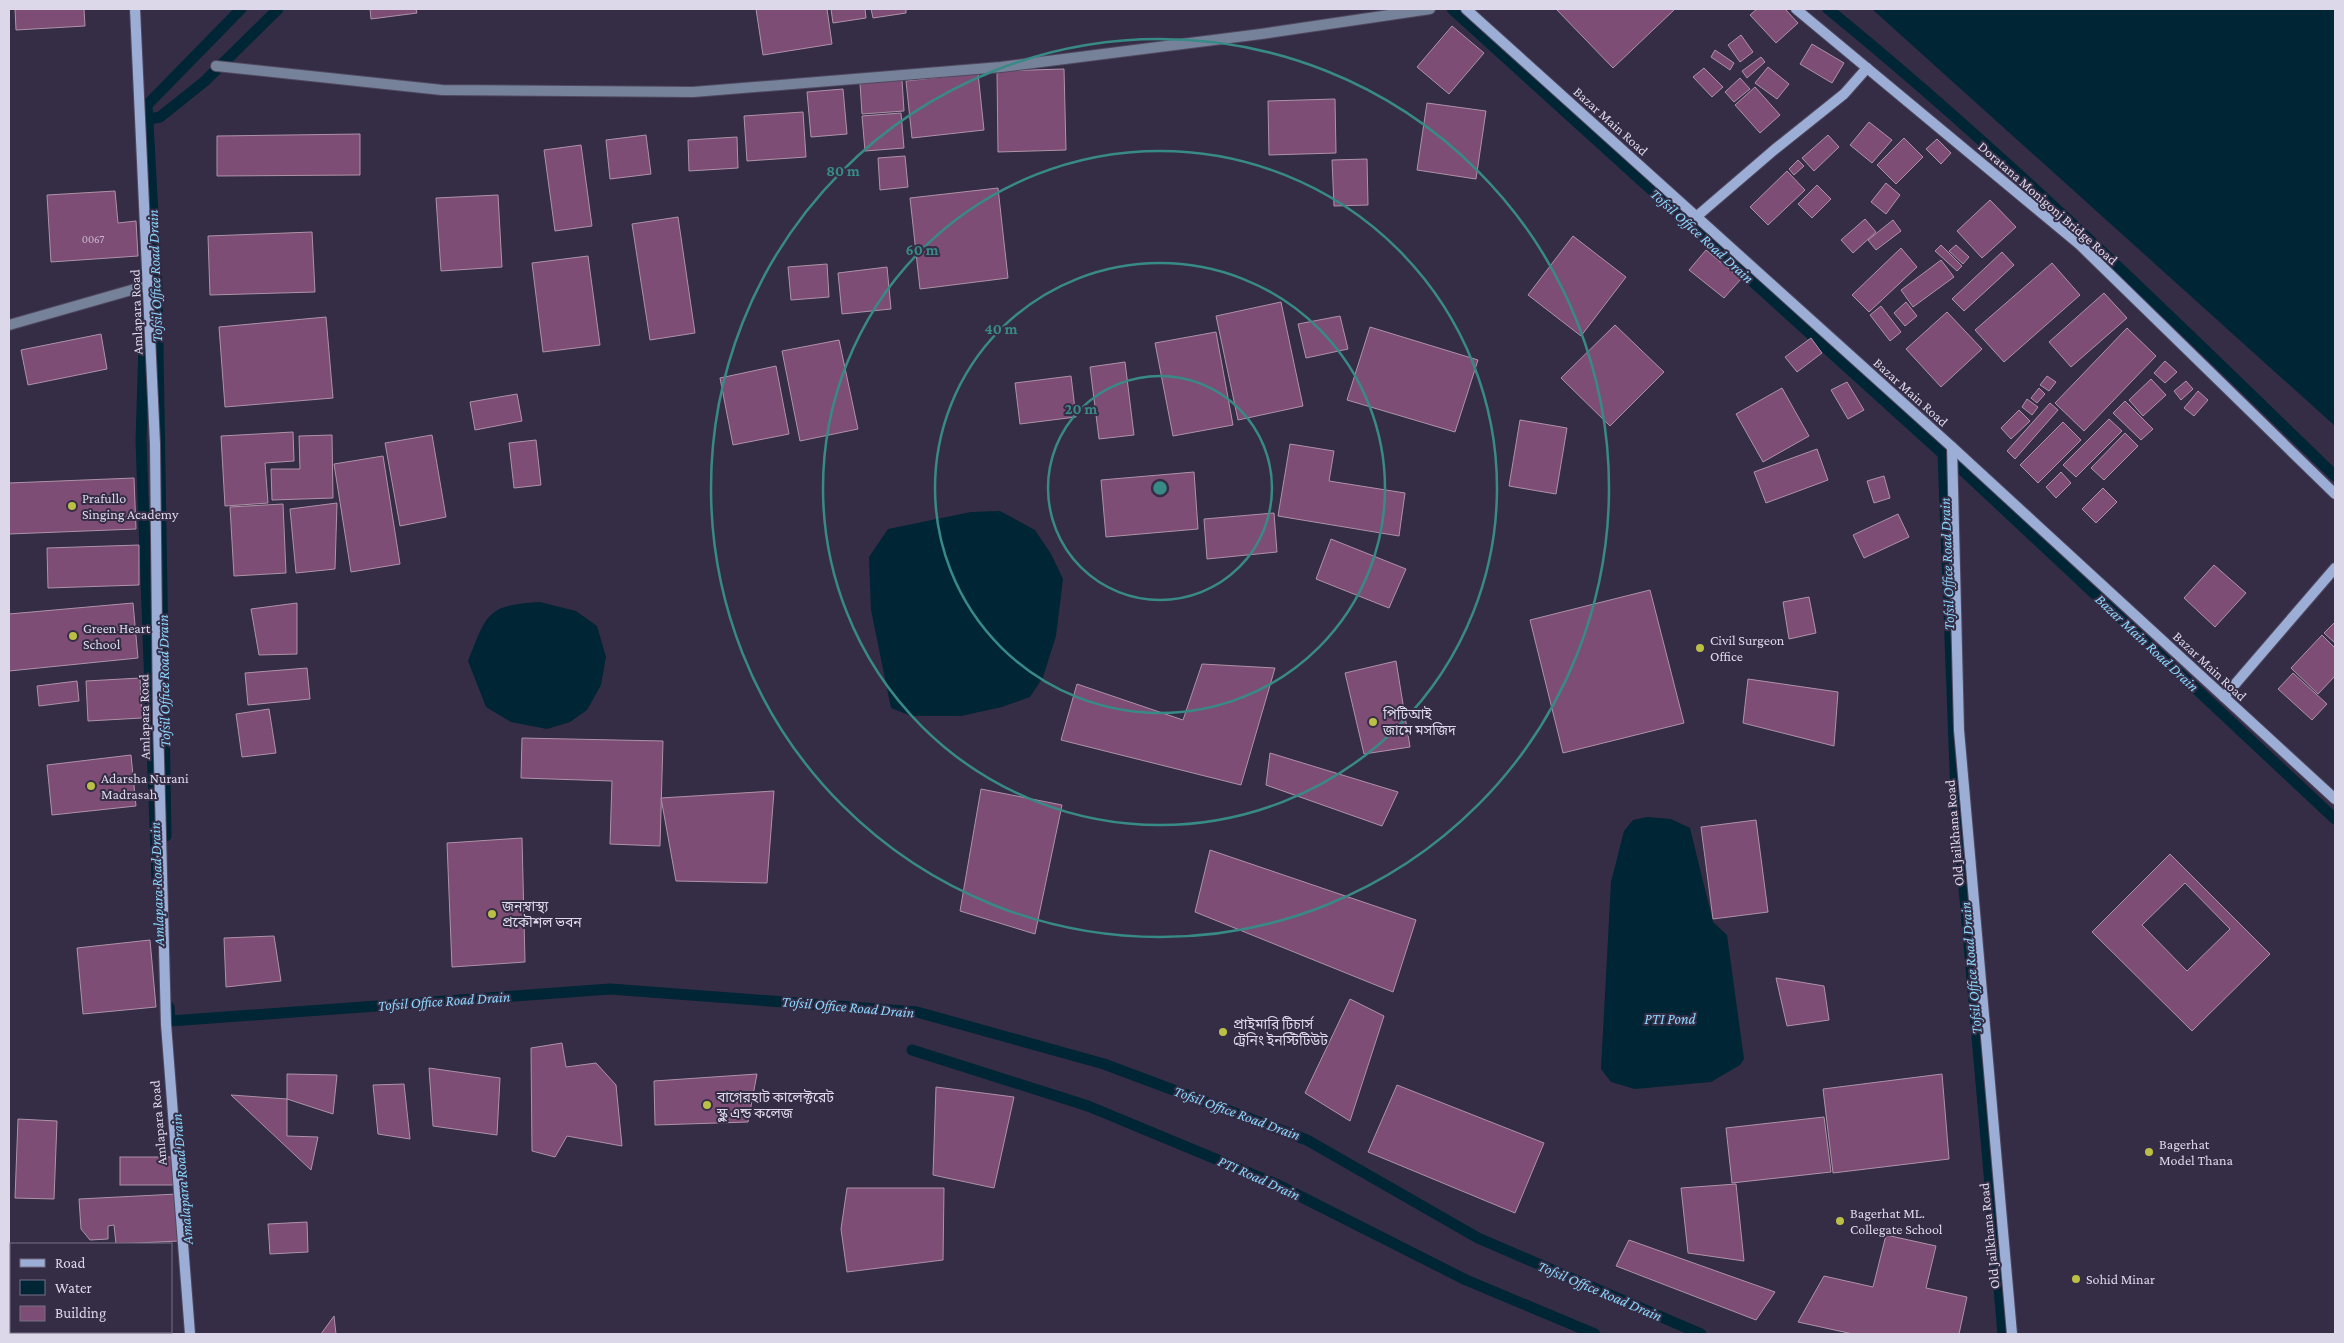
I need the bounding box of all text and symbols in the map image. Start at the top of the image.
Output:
street label: Bazar Main Road [1571,83,1652,159]
street label: Doratana Monigonj Bridge Road [1974,138,2122,269]
text: 80 m [826,163,860,179]
water label: Tofsil Office Road Drain [1647,186,1757,287]
water label: Tofsil Office Road Drain [145,209,166,343]
house number: 0067 [82,233,104,245]
text: 60 m [906,242,939,258]
street label: Amlapara Road [126,268,145,355]
text: 40 m [985,321,1018,337]
street label: Bazar Main Road [1871,354,1952,430]
text: 20 m [1065,401,1097,417]
centre of rings [1151,479,1169,497]
place label: Prafullo Singing Academy [82,490,179,522]
water label: Tofsil Office Road Drain [1937,497,1958,631]
marker: Prafullo Singing Academy [66,500,78,512]
water label: Bazar Main Road Drain [2092,591,2202,695]
water label: Tofsil Office Road Drain [155,614,174,748]
place label: Green Heart School [83,620,151,652]
street label: Bazar Main Road [2170,628,2250,704]
marker: Green Heart School [67,630,79,642]
place label: Civil Surgeon Office [1710,632,1785,664]
marker: Civil Surgeon Office [1694,642,1706,654]
street label: Amlapara Road [135,674,153,760]
place label: পিটিআই জামে মসজিদ [1382,706,1456,738]
marker: পিটিআই জামে মসজিদ [1367,716,1379,728]
place label: Adarsha Nurani Madrasah [101,770,189,802]
street label: Old Jailkhana Road [1941,779,1967,887]
marker: Adarsha Nurani Madrasah [85,780,97,792]
water label: Amlapara Road Drain [147,821,168,947]
place label: জনস্বাস্থ্য প্রকৌশল ভবন [501,898,582,930]
water label: Tofsil Office Road Drain [1957,901,1986,1035]
marker: জনস্বাস্থ্য প্রকৌশল ভবন [486,908,498,920]
water label: Tofsil Office Road Drain [377,988,511,1015]
water label: Tofsil Office Road Drain [781,993,915,1022]
water label: PTI Pond [1644,1011,1697,1027]
place label: প্রাইমারি টিচার্স ট্রেনিং ইনস্টিটিউট [1233,1015,1328,1048]
marker: প্রাইমারি টিচার্স ট্রেনিং ইনস্টিটিউট [1217,1026,1229,1038]
street label: Amlapara Road [146,1079,170,1166]
water label: Tofsil Office Road Drain [1171,1083,1303,1144]
place label: বাগেরহাট কালেক্টরেট স্কুল এন্ড কলেজ [716,1089,834,1122]
marker: বাগেরহাট কালেক্টরেট স্কুল এন্ড কলেজ [701,1099,713,1111]
water label: Amalapara Road Drain [168,1112,197,1246]
place label: Bagerhat Model Thana [2159,1136,2234,1168]
marker: Bagerhat Model Thana [2143,1146,2155,1158]
water label: PTI Road Drain [1215,1153,1303,1203]
street label: Old Jailkhana Road [1975,1181,2003,1290]
place label: Bagerhat ML. Collegate School [1850,1205,1943,1237]
marker: Bagerhat ML. Collegate School [1834,1215,1846,1227]
legend [10,1243,172,1333]
text: Road [55,1255,86,1271]
water label: Tofsil Office Road Drain [1535,1258,1665,1325]
place label: Sohid Minar [2086,1271,2155,1287]
marker: Sohid Minar [2070,1273,2082,1285]
text: Water [55,1280,92,1296]
text: Building [55,1305,106,1322]

